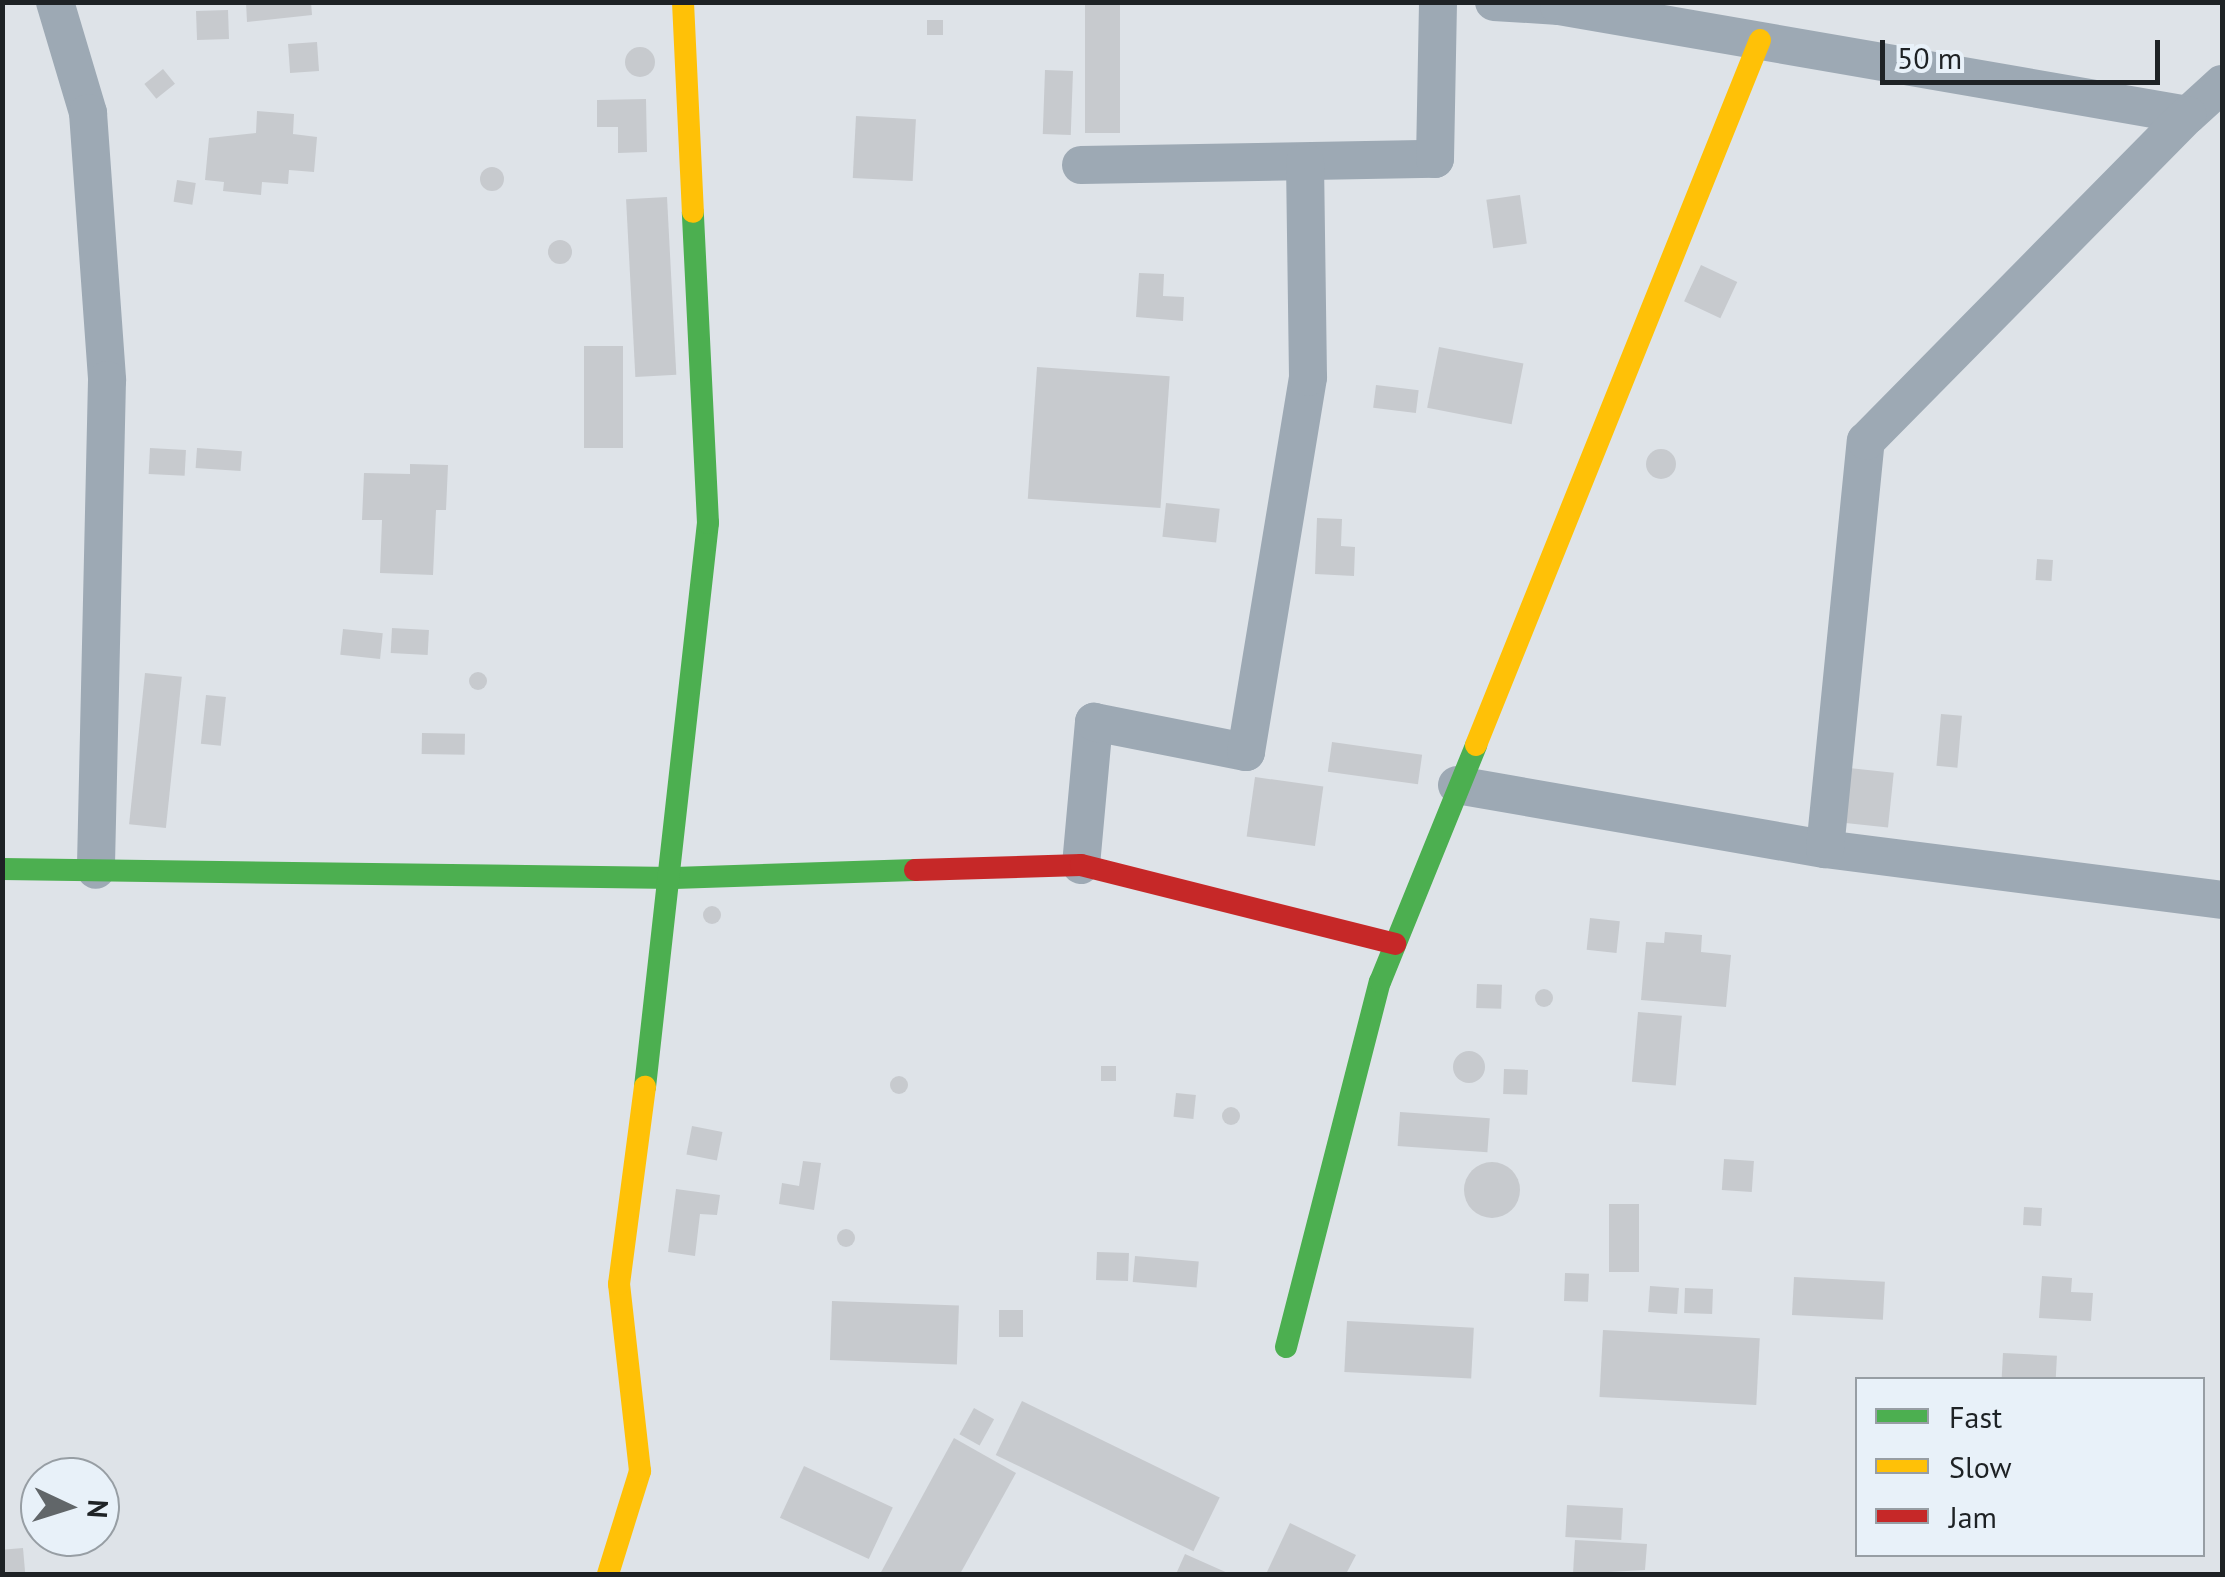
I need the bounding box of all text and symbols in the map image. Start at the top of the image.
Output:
scale bar [1885,20,2165,82]
text: 50 m [1897,38,1962,77]
legend [1855,1377,2205,1557]
text: Fast [1949,1397,2002,1436]
text: Slow [1949,1447,2012,1486]
north arrow [20,1457,120,1557]
text: Jam [1949,1497,1997,1536]
text: N [79,1499,118,1519]

